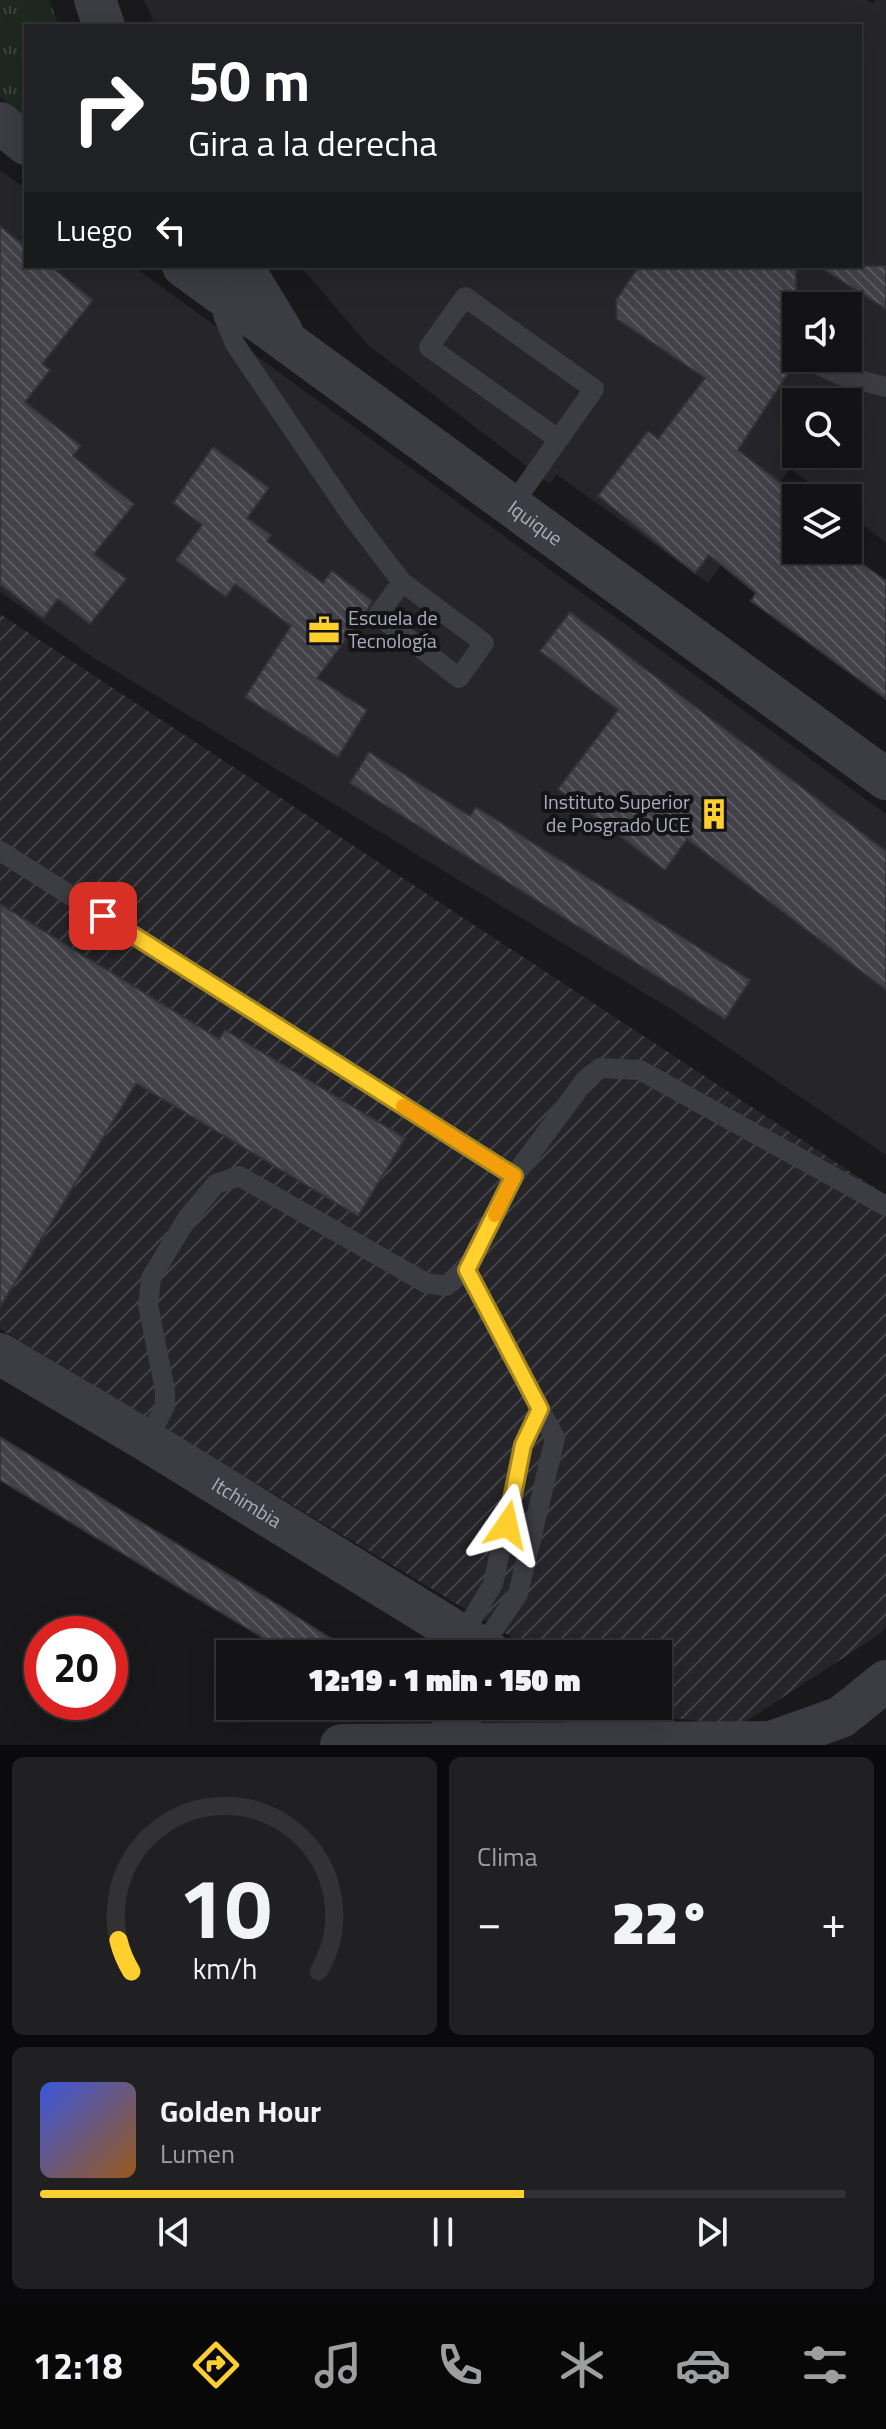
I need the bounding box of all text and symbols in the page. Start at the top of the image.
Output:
text: 50 m [188,38,310,123]
icon: right [56,56,160,160]
text: Gira a la derecha [188,115,437,170]
text: Luego [56,207,133,253]
icon: left [149,208,193,252]
map controls [782,292,862,564]
button: sound [782,292,862,372]
button: search [782,388,862,468]
button: layers [782,484,862,564]
street label: Iquique [501,492,570,553]
place label: Escuela de Tecnología [348,602,438,656]
office icon: Escuela de Tecnología [307,613,341,647]
place label: Instituto Superior de Posgrado UCE [543,786,690,840]
building icon: Instituto Superior de Posgrado UCE [697,797,731,831]
pin [69,882,137,950]
icon: arrive [81,894,125,938]
street label: Itchimbia [206,1469,288,1536]
position arrow [465,1483,549,1567]
speed limit sign: 20 [24,1616,128,1720]
text: 12:19 · 1 min · 150 m [308,1657,580,1703]
text: Clima [477,1837,538,1876]
text: 10 [178,1844,271,1970]
text: 22° [612,1876,711,1967]
text: − [477,1888,502,1955]
text: + [821,1888,846,1955]
text: km/h [192,1947,257,1990]
text: Golden Hour [160,2088,321,2134]
text: Lumen [160,2134,235,2173]
icon: previous [152,2210,196,2254]
icon: pause [421,2210,465,2254]
icon: next [690,2210,734,2254]
icon: directions [188,2337,244,2393]
icon: music [310,2337,366,2393]
icon: phone [432,2337,488,2393]
icon: climate [554,2337,610,2393]
icon: car [675,2337,731,2393]
icon: filters [797,2337,853,2393]
text: 12:18 [33,2338,123,2393]

